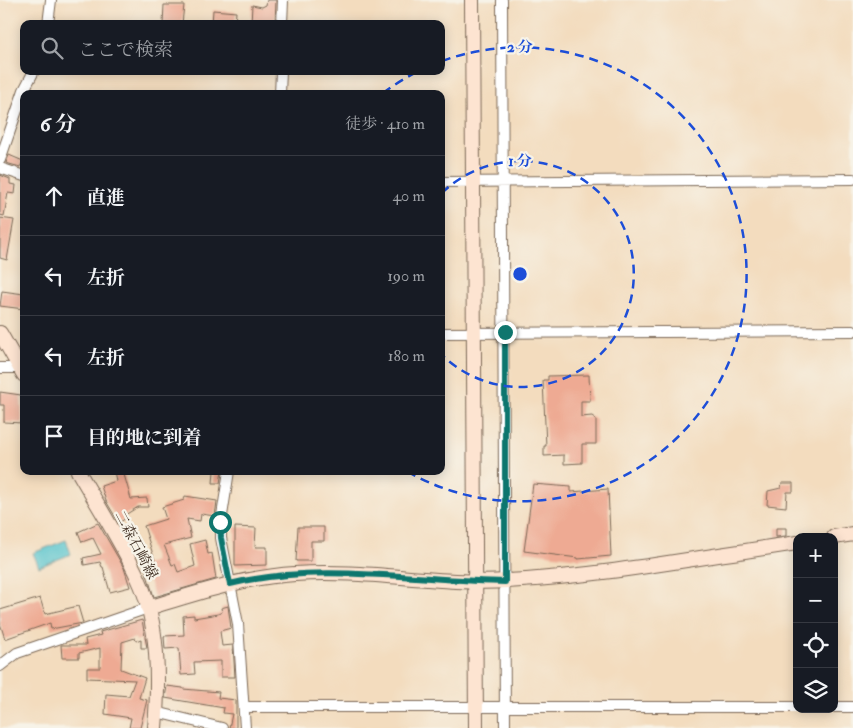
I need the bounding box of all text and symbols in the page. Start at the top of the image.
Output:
search box [20,20,445,75]
icon: search [38,34,66,62]
text: ここで検索 [78,38,173,62]
text: 2 分 [507,38,533,57]
text: 6 分 [40,111,76,138]
text: 徒歩 · 410 m [345,114,425,134]
text: 1 分 [508,152,532,171]
icon: ahead [40,182,68,210]
text: 直進 [87,186,125,210]
text: 40 m [392,186,425,206]
icon: left [40,262,68,290]
centre of rings [511,265,529,283]
text: 左折 [87,266,125,290]
text: 190 m [387,266,425,286]
route end [494,321,517,344]
icon: left [40,342,68,370]
text: 左折 [87,346,125,370]
text: 180 m [388,346,425,366]
icon: arrive [40,422,68,450]
text: 目的地に到着 [87,426,201,450]
street label: 二森石崎線 [110,507,162,583]
route start [209,511,232,534]
map controls [793,533,838,713]
button: + [793,533,838,578]
button: − [793,578,838,623]
button: locate [793,623,838,668]
button: layers [793,668,838,713]

